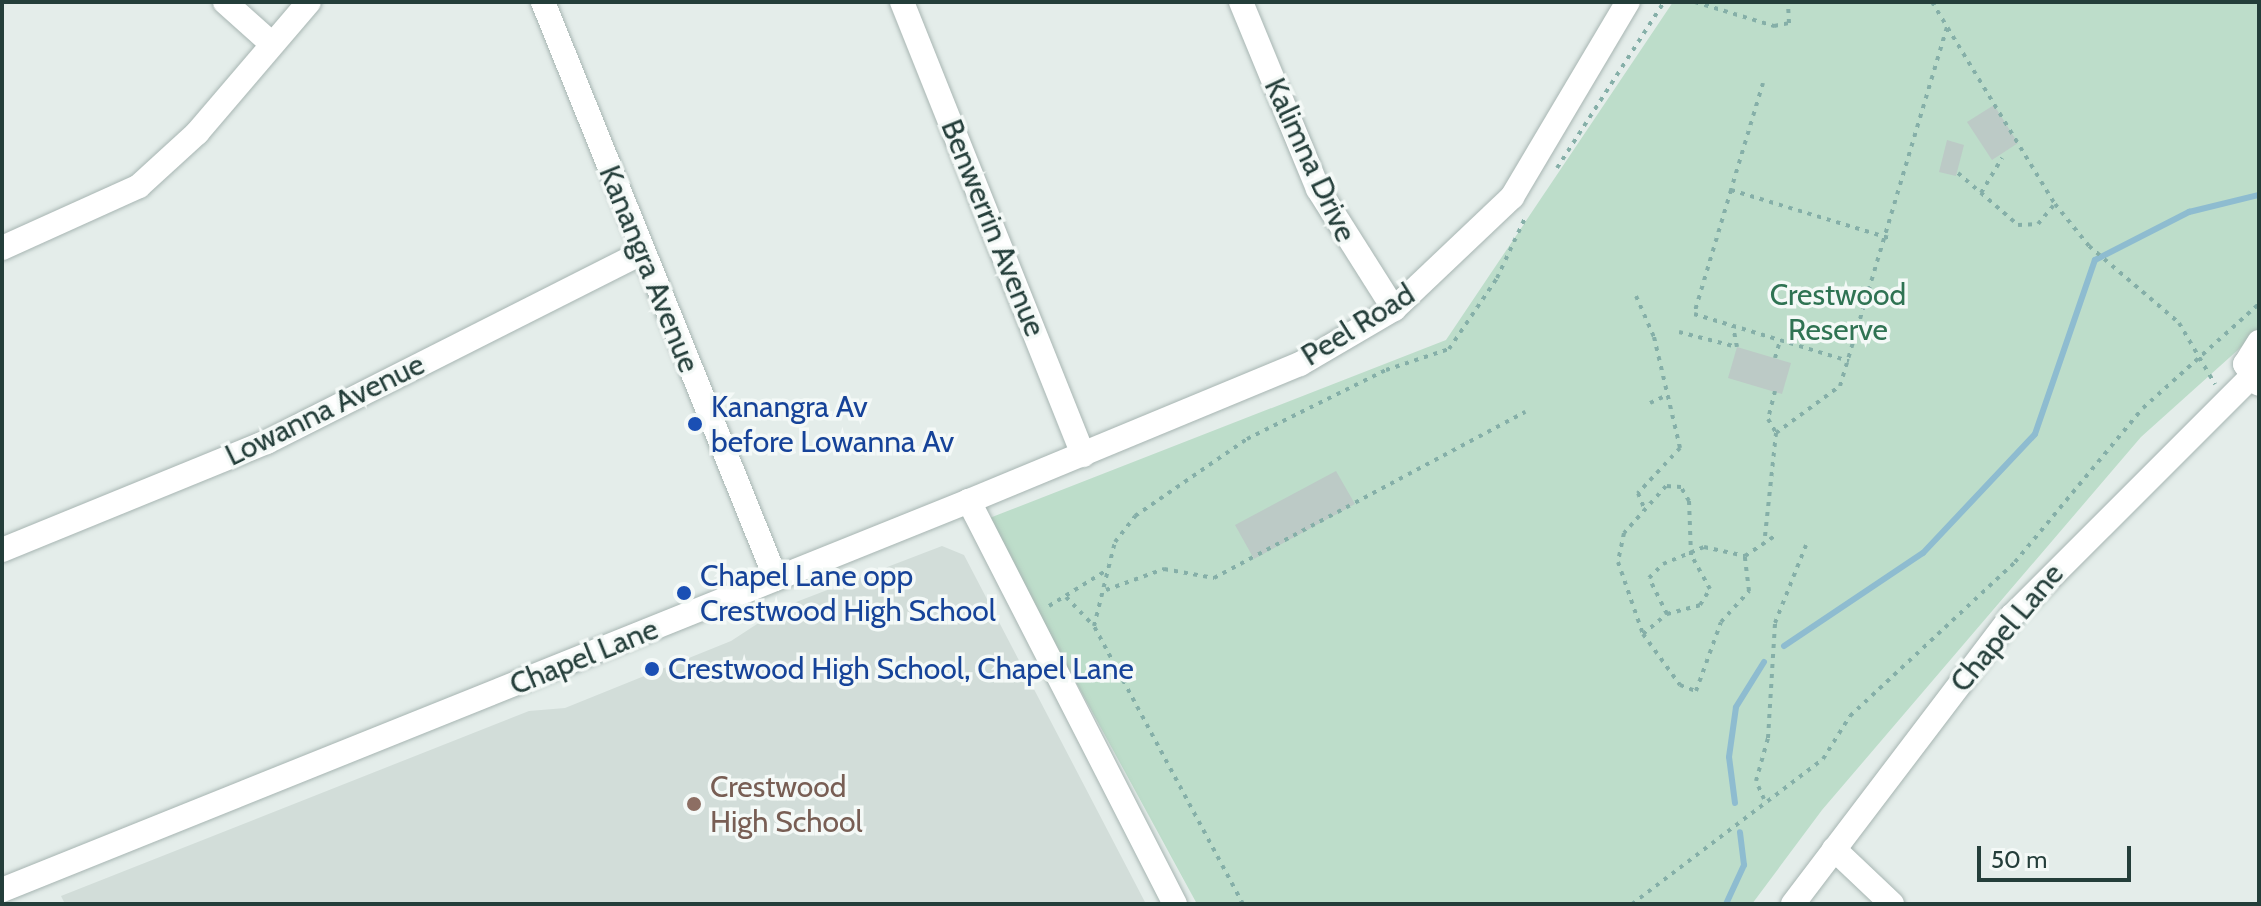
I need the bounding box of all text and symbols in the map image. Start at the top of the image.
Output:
street label: Kalimna Drive [1256,72,1364,248]
street label: Benwerrin Avenue [933,114,1053,342]
street label: Kanangra Avenue [591,160,707,378]
street label: Peel Road [1295,276,1421,374]
park label: Crestwood Reserve [1770,277,1906,348]
street label: Lowanna Avenue [220,346,430,474]
place label: Kanangra Av before Lowanna Av [711,389,954,460]
marker: Kanangra Av before Lowanna Av [686,415,704,433]
street label: Chapel Lane [1943,556,2071,700]
place label: Chapel Lane opp Crestwood High School [700,558,996,628]
marker: Chapel Lane opp Crestwood High School [675,584,693,602]
street label: Chapel Lane [505,611,663,703]
place label: Crestwood High School, Chapel Lane [668,651,1134,687]
marker: Crestwood High School, Chapel Lane [643,660,661,678]
place label: Crestwood High School [710,769,863,840]
marker: Crestwood High School [685,795,703,813]
scale bar [1981,830,2135,880]
text: 50 m [1991,845,2047,874]

